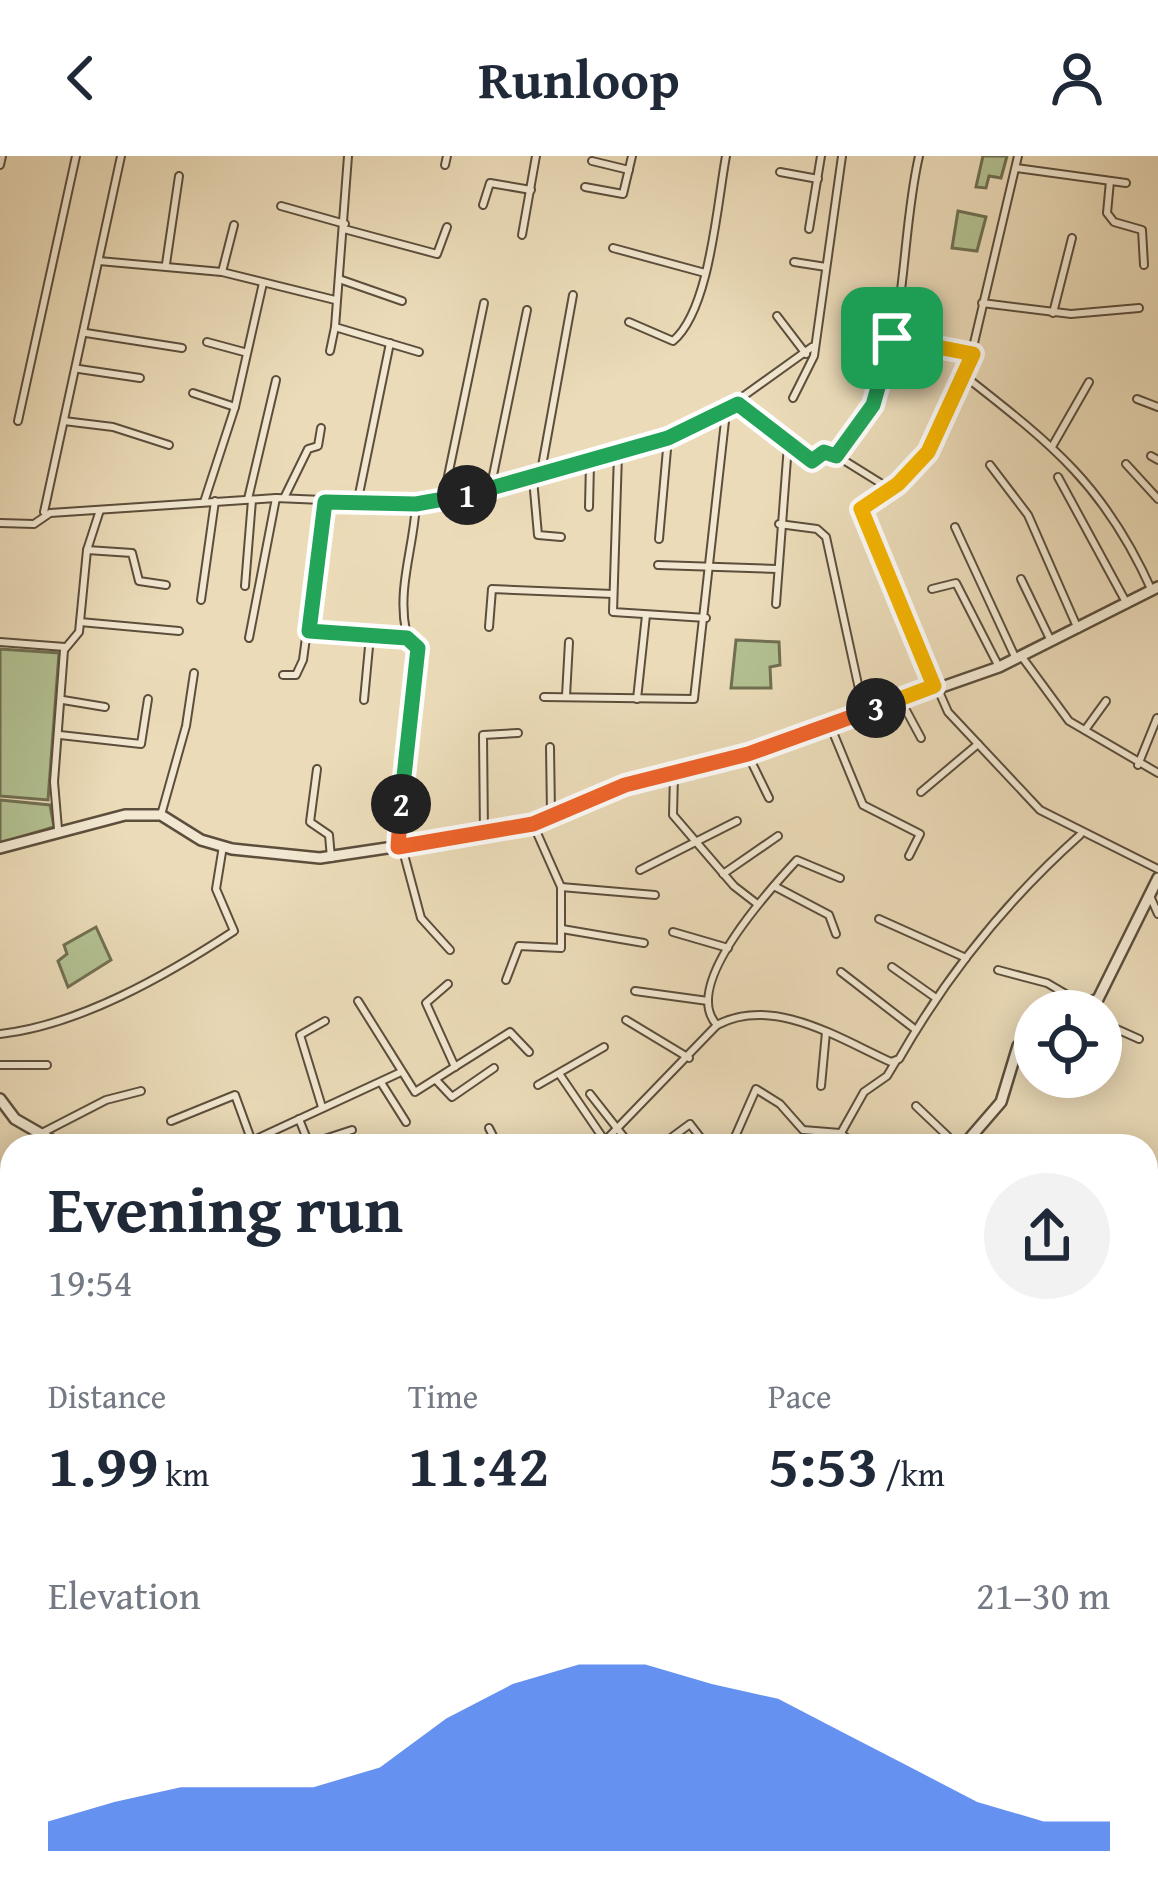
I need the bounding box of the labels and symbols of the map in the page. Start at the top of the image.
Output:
pin [841,287,943,389]
pin: 1 [437,465,497,525]
pin: 3 [846,678,906,738]
pin: 2 [371,774,431,834]

